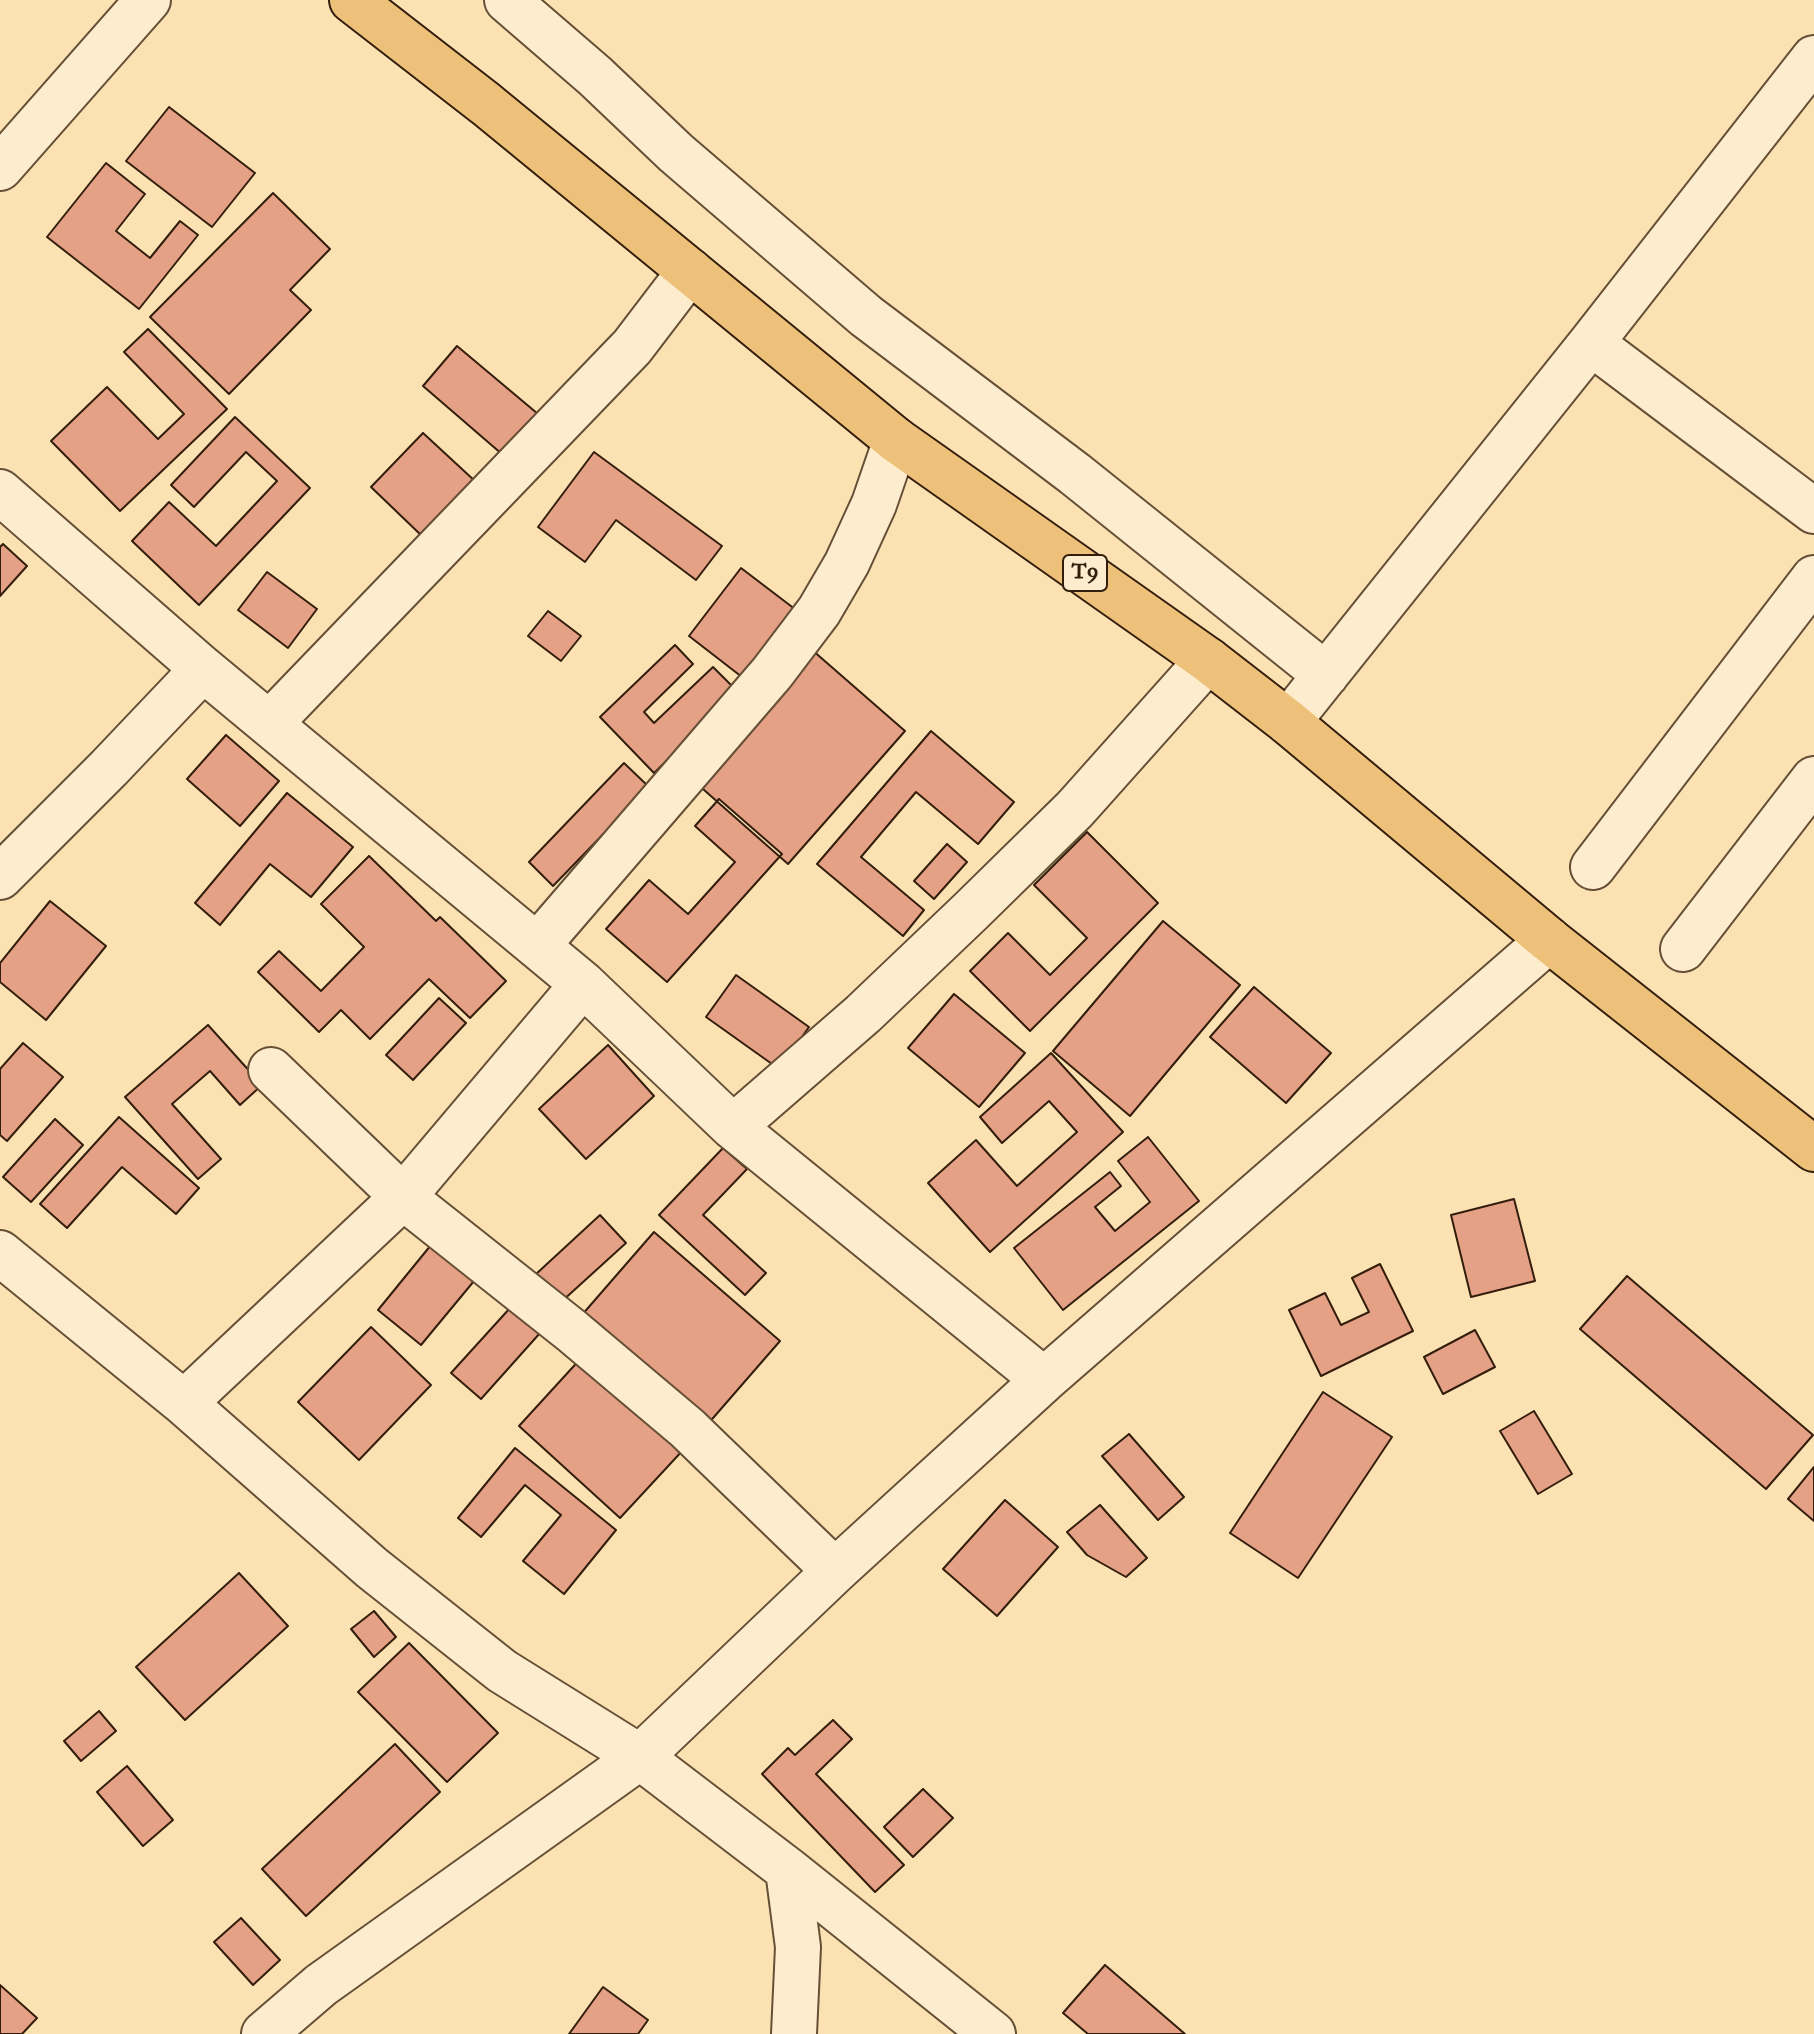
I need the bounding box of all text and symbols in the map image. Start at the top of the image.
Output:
road number: T9 [1063,555,1107,591]

